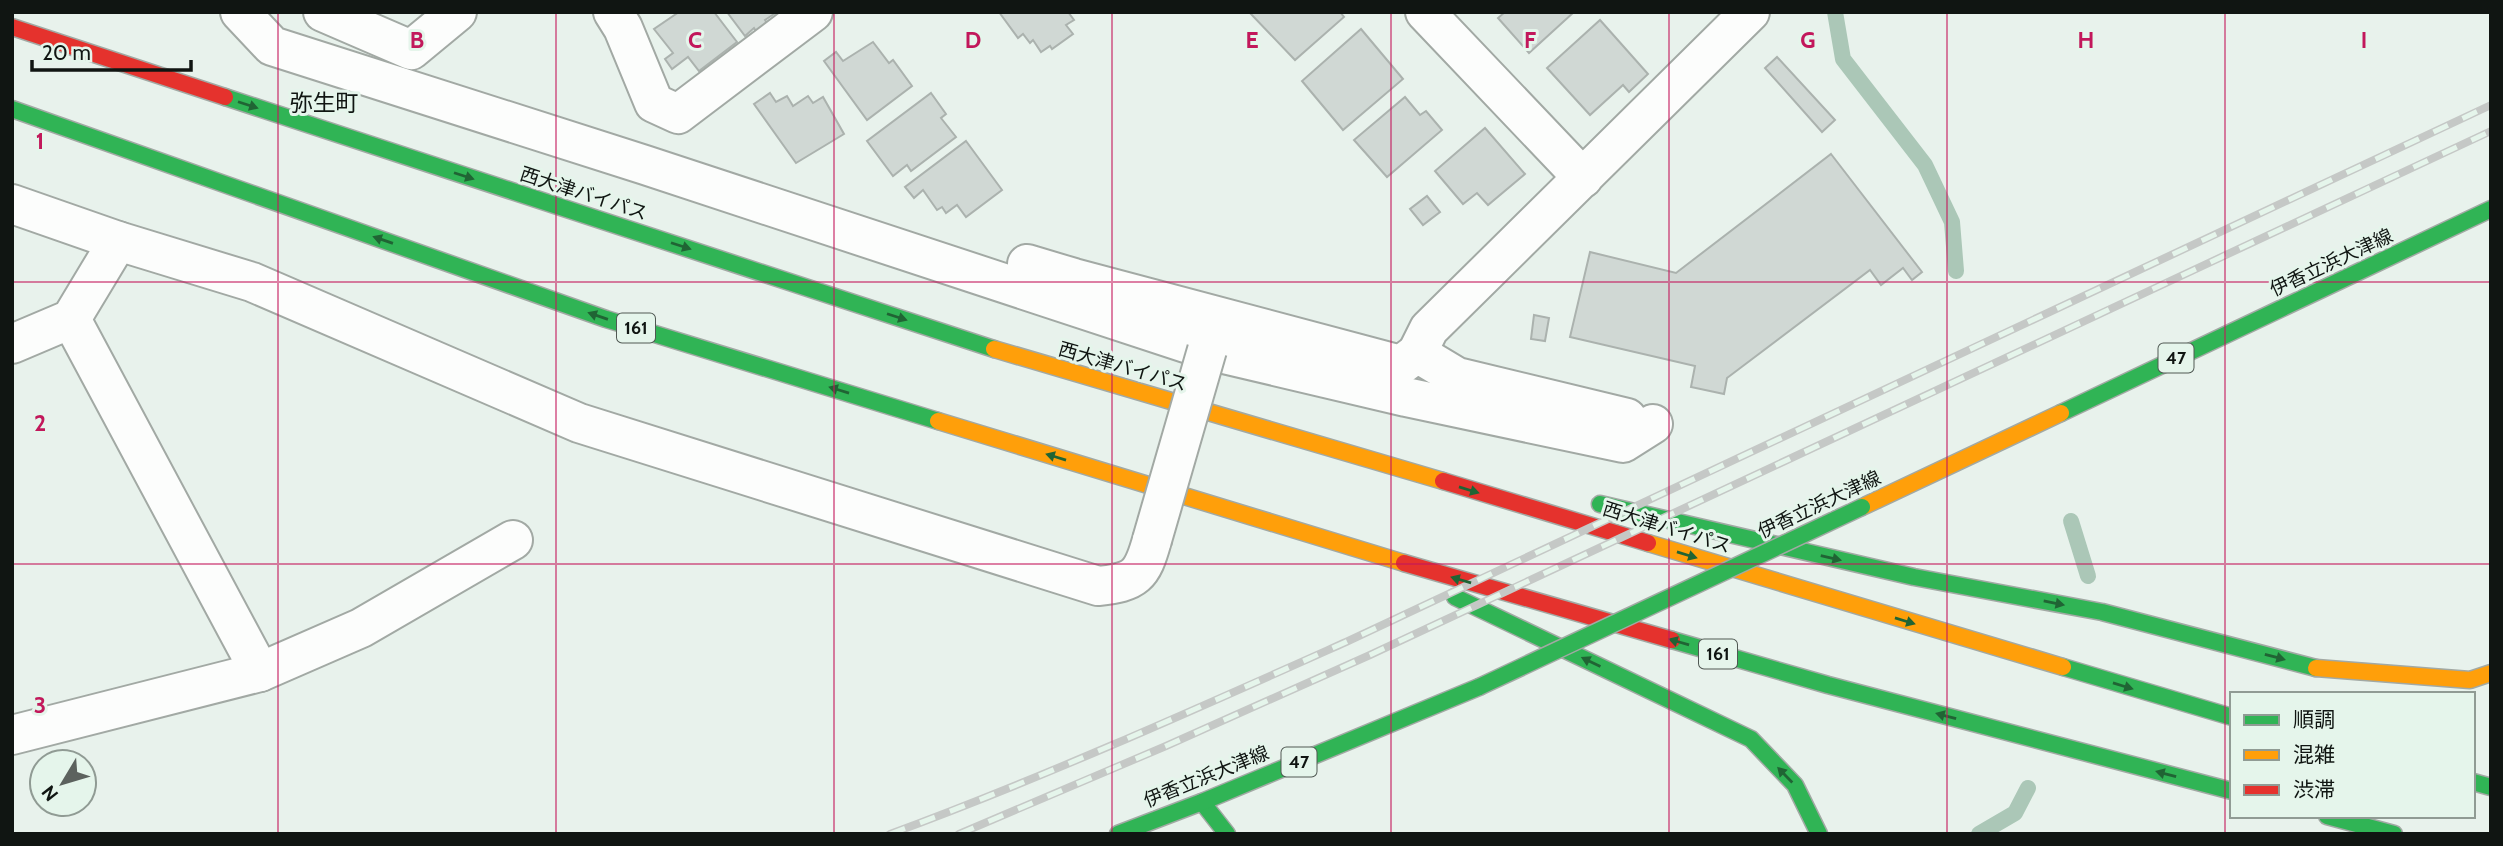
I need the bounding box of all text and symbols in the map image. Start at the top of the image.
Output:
text: B [410,26,424,54]
text: C [688,26,702,54]
text: D [965,26,981,54]
text: E [1245,26,1259,54]
text: F [1524,26,1536,54]
text: G [1800,26,1816,54]
text: H [2078,26,2094,54]
text: I [2361,26,2367,54]
scale bar [32,28,191,72]
text: 20 m [42,40,91,65]
district label: 弥生町 [290,89,359,117]
one-way arrow [238,100,259,111]
text: 1 [36,127,44,155]
street label: 西大津バイパス [517,162,650,225]
one-way arrow [454,171,475,181]
street label: 伊香立浜大津線 [2266,224,2396,301]
one-way arrow [373,235,394,246]
one-way arrow [670,242,691,252]
one-way arrow [588,310,609,321]
one-way arrow [886,312,907,323]
road number: 161 [617,314,655,342]
street label: 西大津バイパス [1056,337,1190,396]
road number: 47 [2158,344,2194,372]
one-way arrow [828,384,849,395]
text: 2 [34,409,46,437]
one-way arrow [1046,451,1067,462]
street label: 伊香立浜大津線 [1754,466,1884,543]
one-way arrow [1459,485,1480,495]
street label: 西大津バイパス [1600,497,1734,558]
one-way arrow [1677,551,1698,561]
one-way arrow [1820,552,1842,563]
one-way arrow [1450,574,1471,584]
one-way arrow [2043,598,2065,609]
one-way arrow [1895,616,1916,626]
one-way arrow [1668,637,1689,647]
road number: 161 [1699,640,1737,668]
one-way arrow [2264,652,2286,663]
one-way arrow [1581,656,1601,668]
one-way arrow [2113,681,2134,691]
text: 3 [34,691,46,719]
legend [2230,692,2475,818]
text: 順調 [2293,707,2335,732]
one-way arrow [1935,710,1957,721]
street label: 伊香立浜大津線 [1140,741,1272,812]
text: 混雑 [2293,742,2335,767]
north arrow [28,748,98,818]
road number: 47 [1282,748,1316,776]
one-way arrow [1778,767,1794,784]
one-way arrow [2155,768,2177,779]
text: 渋滞 [2293,777,2335,802]
text: N [37,781,63,806]

